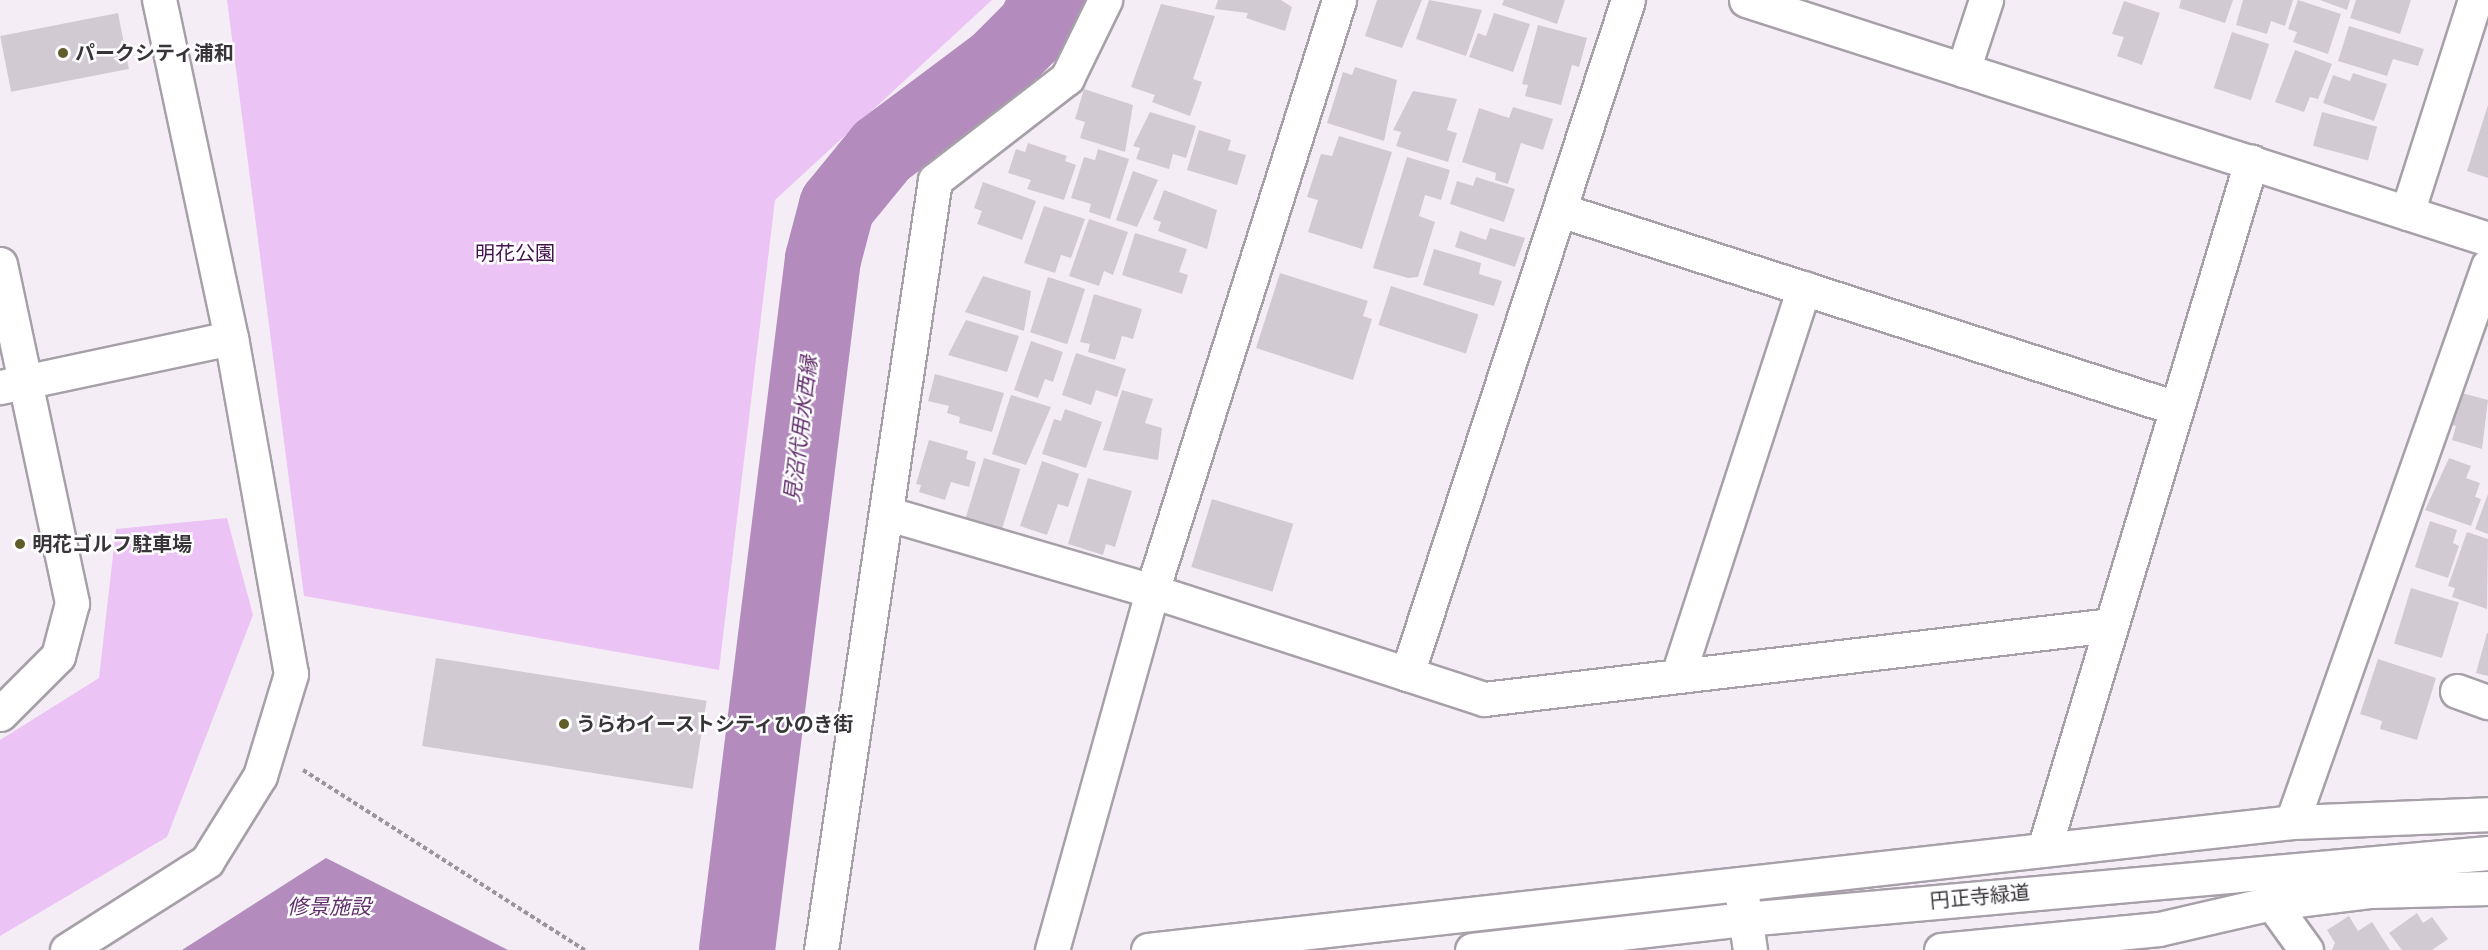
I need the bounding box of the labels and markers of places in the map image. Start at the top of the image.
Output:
place label: パークシティ浦和 [75,41,235,65]
marker: パークシティ浦和 [56,46,70,60]
place label: 明花ゴルフ駐車場 [32,532,192,556]
marker: 明花ゴルフ駐車場 [13,537,27,551]
place label: うらわイーストシティひのき街 [576,712,856,736]
marker: うらわイーストシティひのき街 [557,717,571,731]

